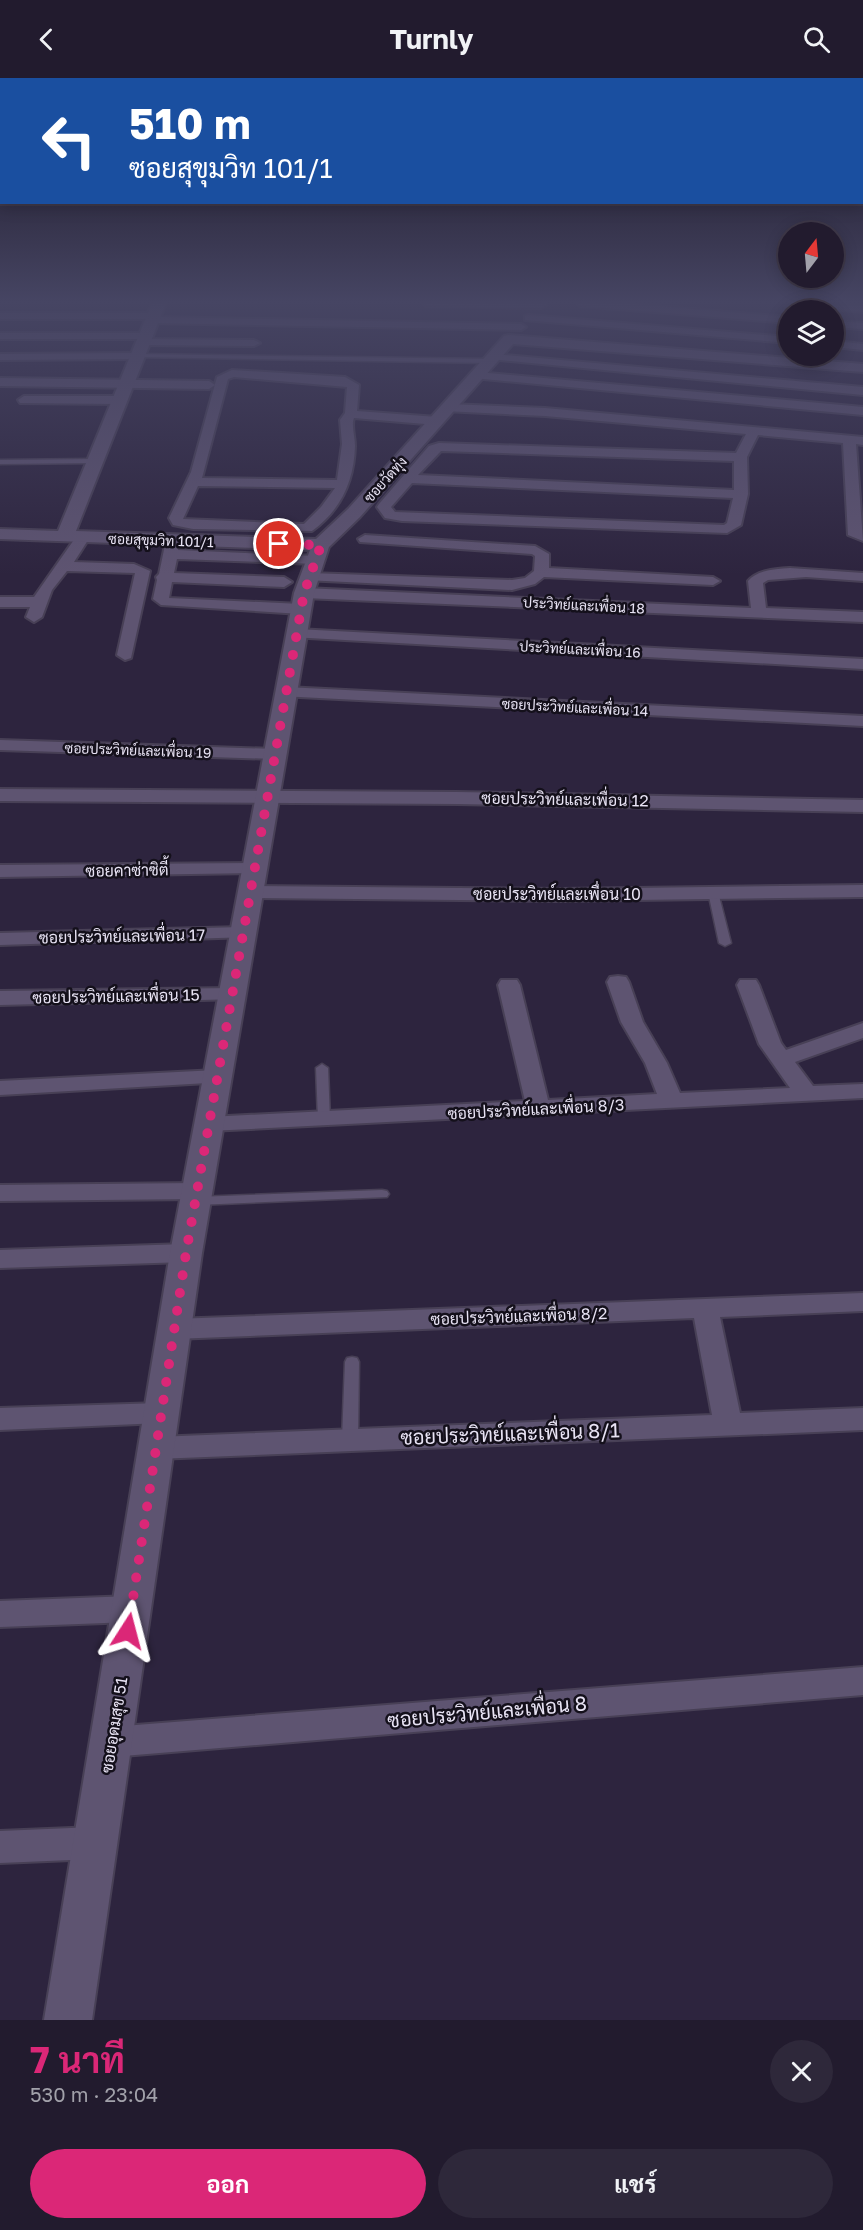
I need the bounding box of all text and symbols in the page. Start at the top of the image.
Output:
icon: back [30,23,63,56]
text: Turnly [389,23,474,55]
icon: search [800,23,833,56]
text: 510 m [129,98,251,148]
icon: left [30,102,108,180]
text: ซอยสุขุมวิท 101/1 [129,152,333,184]
north arrow [778,222,844,288]
map controls [778,222,844,366]
button: layers [778,300,844,366]
street label: ซอยวัดทุ่ง [360,453,411,507]
pin [253,518,304,569]
icon: arrive [262,527,295,560]
street label: ซอยสุขุมวิท 101/1 [108,530,214,552]
street label: ประวิทย์และเพื่อน 18 [523,590,645,617]
street label: ประวิทย์และเพื่อน 16 [519,634,641,661]
street label: ซอยประวิทย์และเพื่อน 14 [501,692,649,719]
street label: ซอยประวิทย์และเพื่อน 19 [64,736,212,761]
street label: ซอยประวิทย์และเพื่อน 12 [481,784,649,810]
street label: ซอยคาซ่าซิตี้ [85,855,169,881]
street label: ซอยประวิทย์และเพื่อน 10 [473,880,641,904]
street label: ซอยประวิทย์และเพื่อน 17 [39,921,205,947]
street label: ซอยประวิทย์และเพื่อน 15 [32,981,200,1007]
street label: ซอยประวิทย์และเพื่อน 8/3 [447,1090,625,1124]
street label: ซอยประวิทย์และเพื่อน 8/2 [430,1299,608,1329]
street label: ซอยประวิทย์และเพื่อน 8/1 [400,1413,620,1449]
position arrow [96,1599,160,1663]
street label: ซอยอุดมสุข 51 [97,1675,133,1775]
street label: ซอยประวิทย์และเพื่อน 8 [386,1686,588,1732]
text: 7 นาที [30,2038,125,2081]
button: close [770,2040,833,2103]
text: 530 m · 23:04 [30,2082,158,2106]
button: ออก [30,2149,426,2218]
button: แชร์ [438,2149,833,2218]

